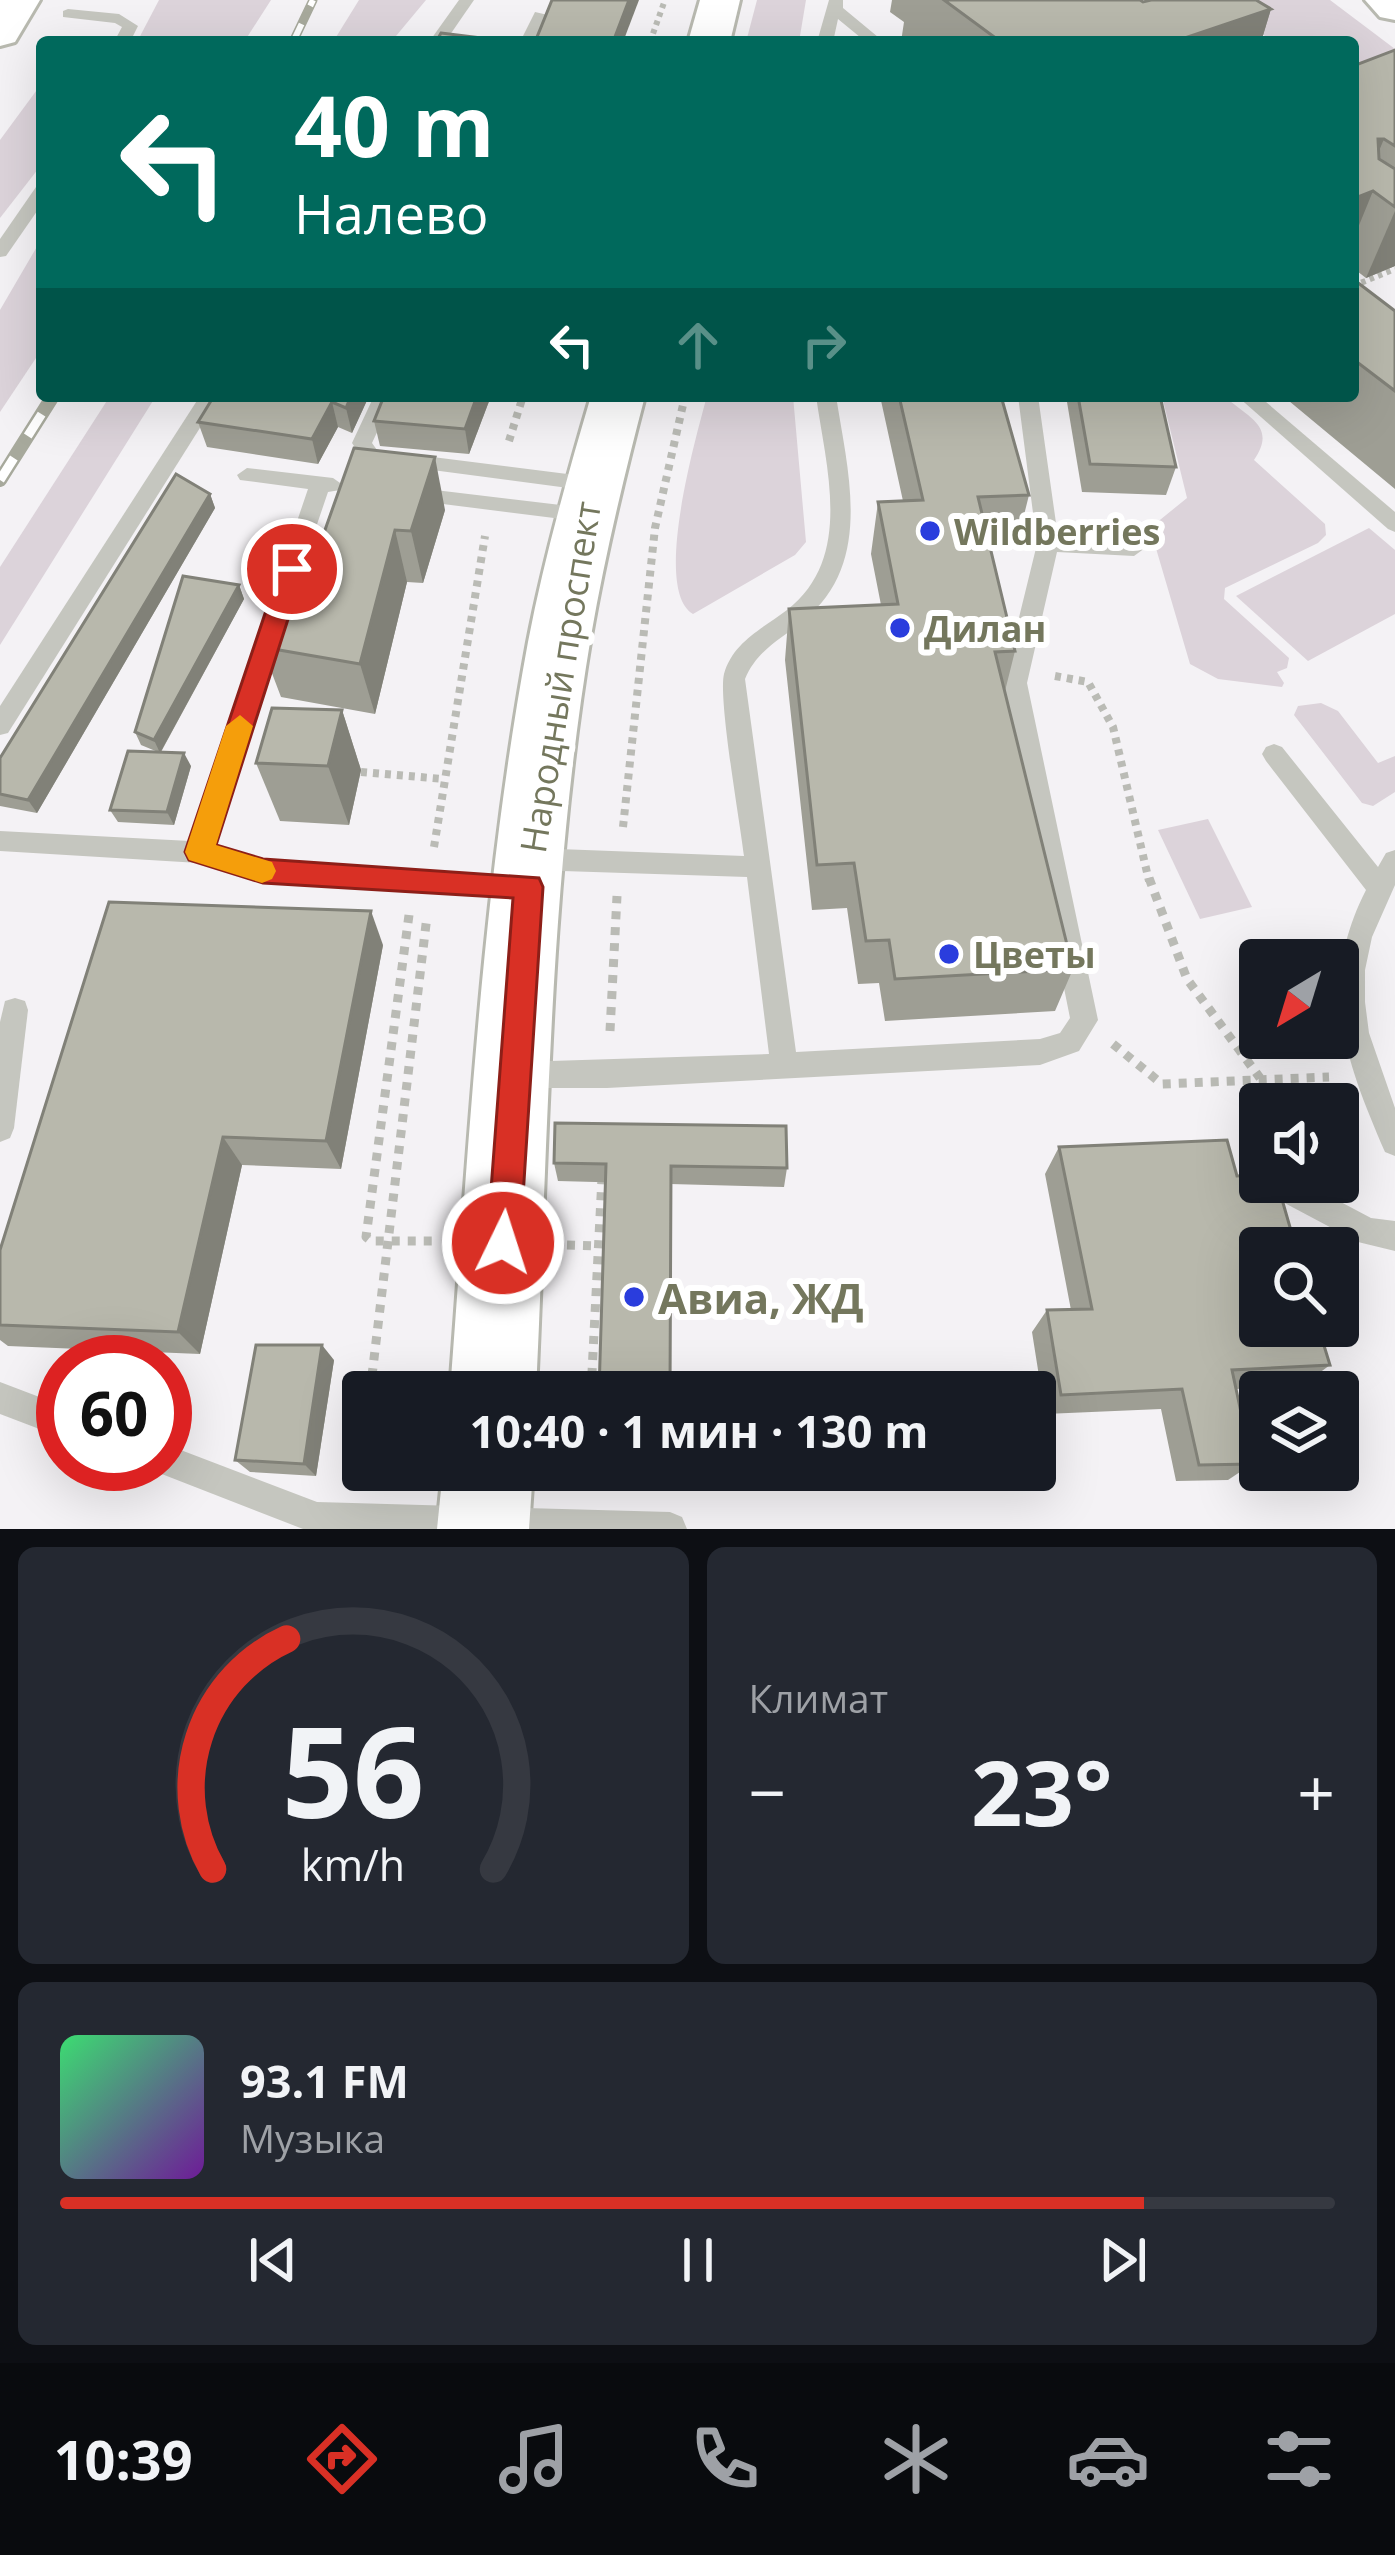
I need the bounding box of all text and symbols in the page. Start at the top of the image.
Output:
text: 40 m [294,67,494,182]
icon: left [96,84,252,240]
text: Налево [294,176,489,250]
icon: left [539,312,605,378]
icon: ahead [665,312,731,378]
icon: right [791,312,857,378]
street label: Народный проспект [508,498,612,856]
place label: Wildberries [954,507,1160,556]
pin [241,518,343,620]
marker: Wildberries [917,518,943,544]
icon: arrive [259,536,325,602]
place label: Дилан [924,604,1046,653]
marker: Дилан [887,615,913,641]
place label: Цветы [973,930,1096,979]
north arrow [1239,939,1359,1059]
map controls [1239,939,1359,1491]
marker: Цветы [936,941,962,967]
button: sound [1239,1083,1359,1203]
position arrow [440,1180,566,1306]
button: search [1239,1227,1359,1347]
place label: Авиа, ЖД [658,1269,864,1326]
marker: Авиа, ЖД [621,1284,647,1310]
speed limit sign: 60 [36,1335,192,1491]
button: layers [1239,1371,1359,1491]
text: 10:40 · 1 мин · 130 m [470,1400,928,1461]
text: Климат [749,1671,888,1724]
text: 56 [282,1685,425,1855]
text: 23° [971,1730,1112,1852]
text: − [749,1746,786,1836]
text: + [1297,1746,1335,1836]
text: km/h [301,1834,405,1893]
text: 93.1 FM [240,2050,409,2111]
text: Музыка [240,2111,385,2164]
icon: previous [240,2227,306,2293]
icon: pause [665,2227,731,2293]
icon: next [1090,2227,1156,2293]
icon: directions [300,2417,384,2501]
icon: music [492,2417,576,2501]
icon: phone [683,2417,767,2501]
icon: climate [874,2417,958,2501]
icon: car [1066,2417,1150,2501]
icon: filters [1257,2417,1341,2501]
text: 10:39 [54,2422,193,2496]

